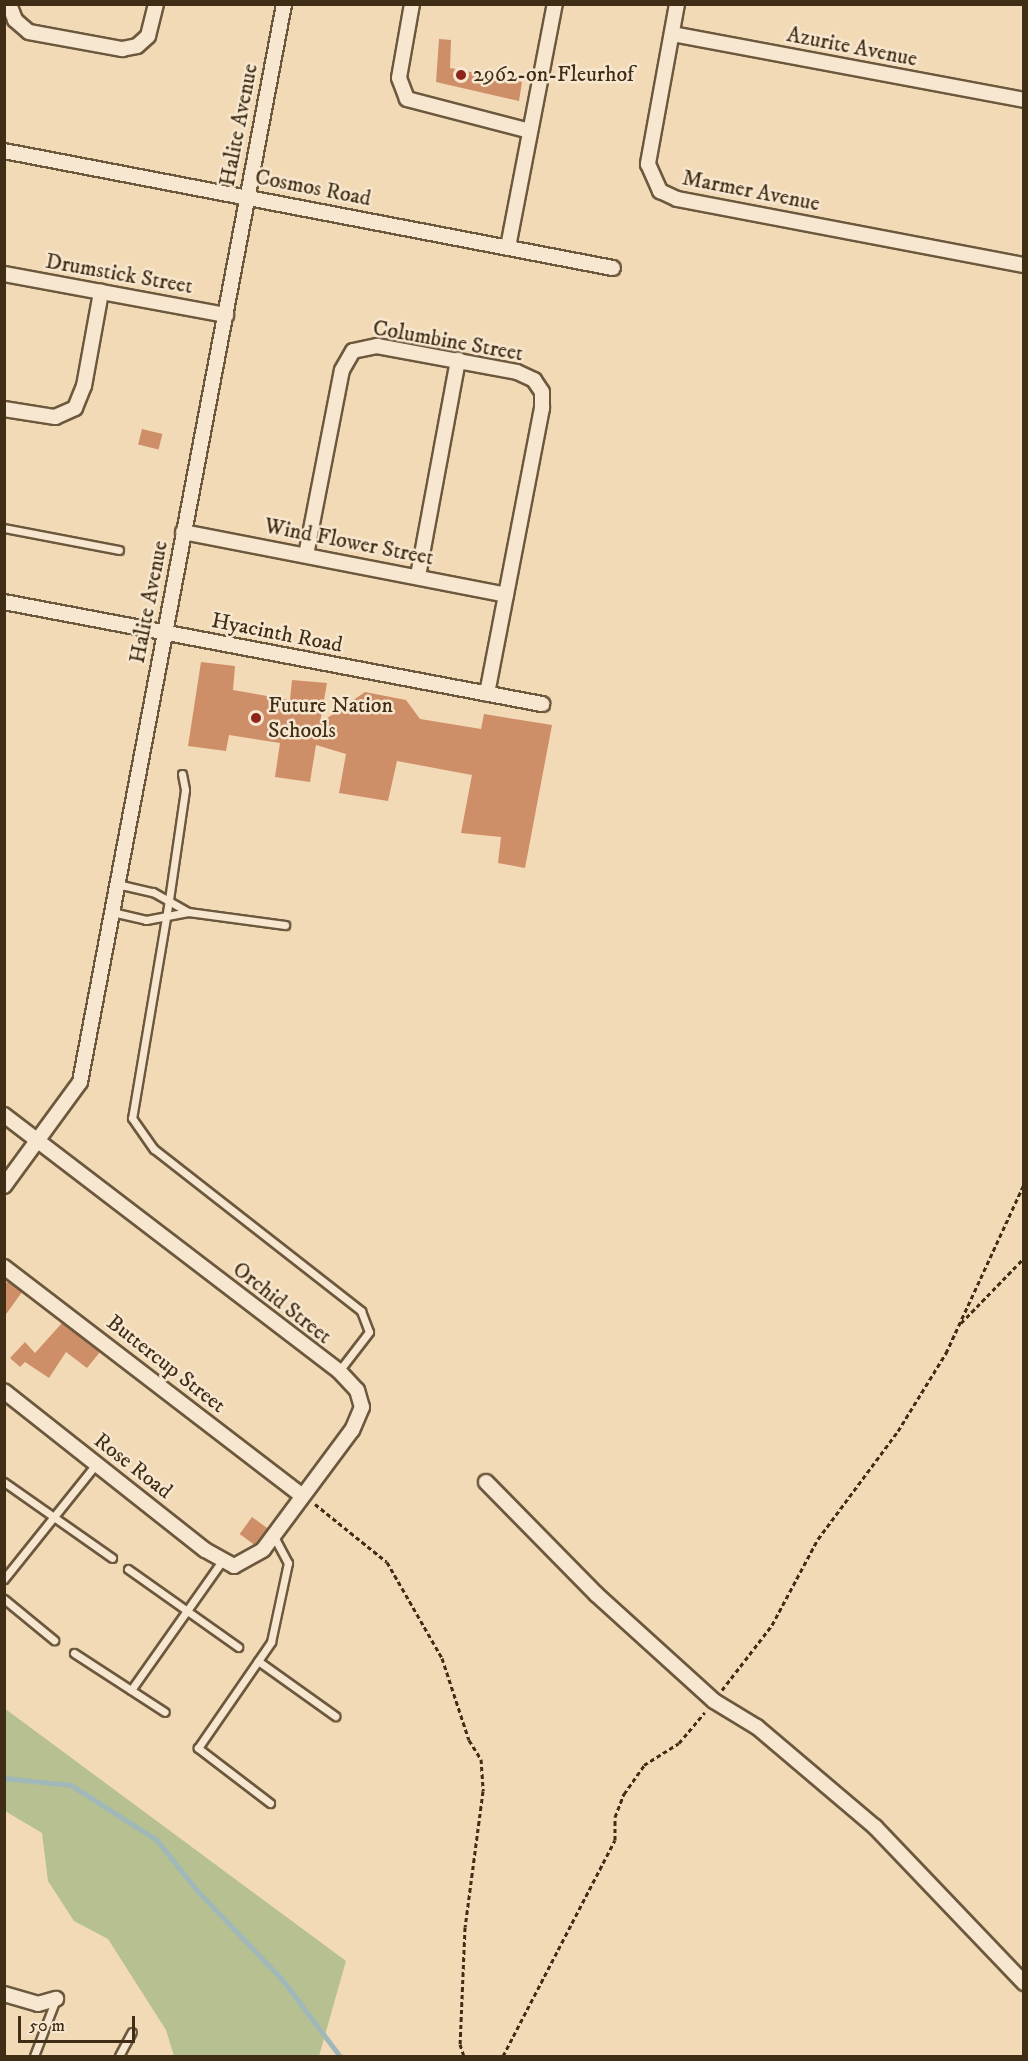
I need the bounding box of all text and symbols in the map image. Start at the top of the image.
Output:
street label: Azurite Avenue [785,21,919,73]
street label: Halite Avenue [214,61,264,189]
place label: 2962-on-Fleurhof [473,62,634,88]
marker: 2962-on-Fleurhof [454,68,468,82]
street label: Cosmos Road [253,164,373,212]
street label: Marmer Avenue [680,165,822,217]
street label: Drumstick Street [43,248,195,300]
street label: Columbine Street [371,315,525,367]
street label: Wind Flower Street [262,513,436,571]
street label: Halite Avenue [124,538,174,666]
street label: Hyacinth Road [209,607,345,659]
place label: Future Nation Schools [268,692,393,744]
marker: Future Nation Schools [249,711,263,725]
street label: Orchid Street [227,1256,337,1350]
street label: Buttercup Street [101,1309,231,1419]
street label: Rose Road [89,1427,177,1505]
scale bar [21,2004,138,2042]
text: 50 m [29,2015,65,2037]

